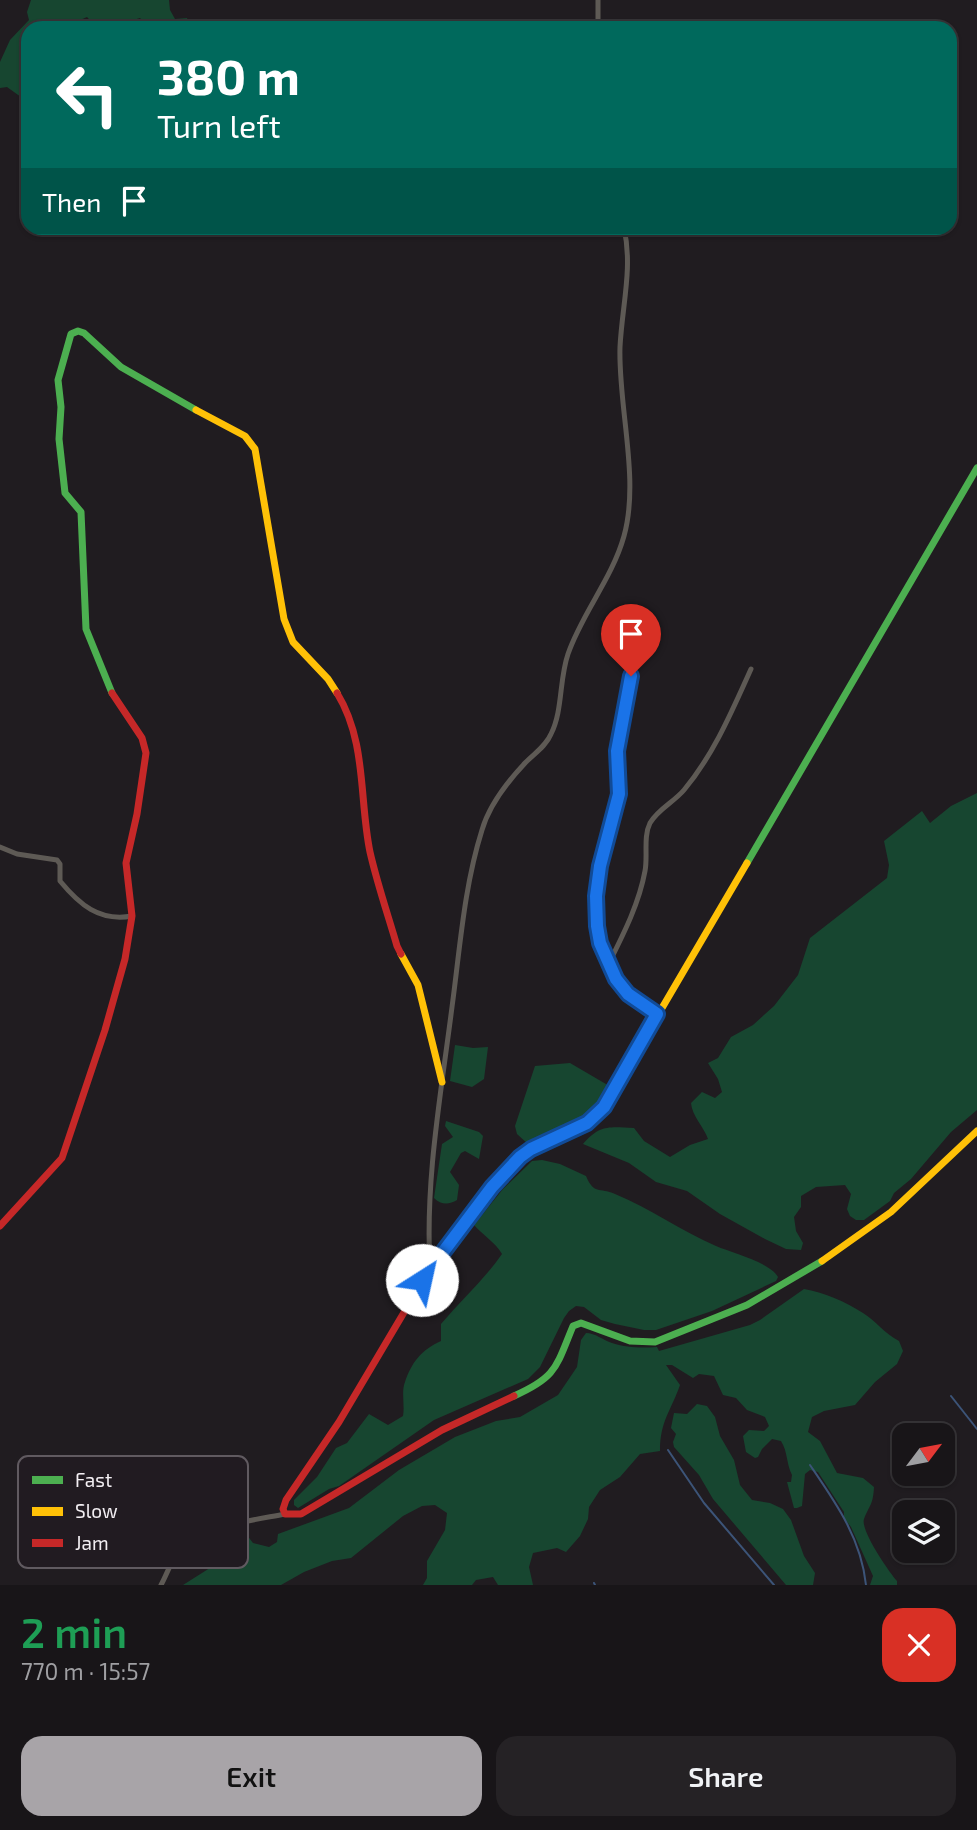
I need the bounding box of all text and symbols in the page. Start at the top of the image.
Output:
text: 380 m [157,46,300,105]
icon: left [42,49,133,140]
text: Turn left [157,106,281,144]
icon: arrive [115,182,153,220]
text: Then [42,186,101,217]
pin [601,604,661,676]
icon: arrive [612,615,650,653]
position arrow [385,1243,459,1317]
north arrow [892,1423,956,1486]
map controls [892,1423,955,1563]
legend [18,1456,248,1568]
text: Fast [75,1468,112,1491]
text: Slow [75,1499,118,1522]
button: layers [892,1500,955,1563]
text: Jam [75,1531,109,1554]
text: 2 min [21,1606,127,1656]
button: close [882,1608,956,1682]
text: 770 m · 15:57 [21,1657,150,1685]
button: Exit [21,1736,482,1816]
button: Share [496,1736,956,1816]

